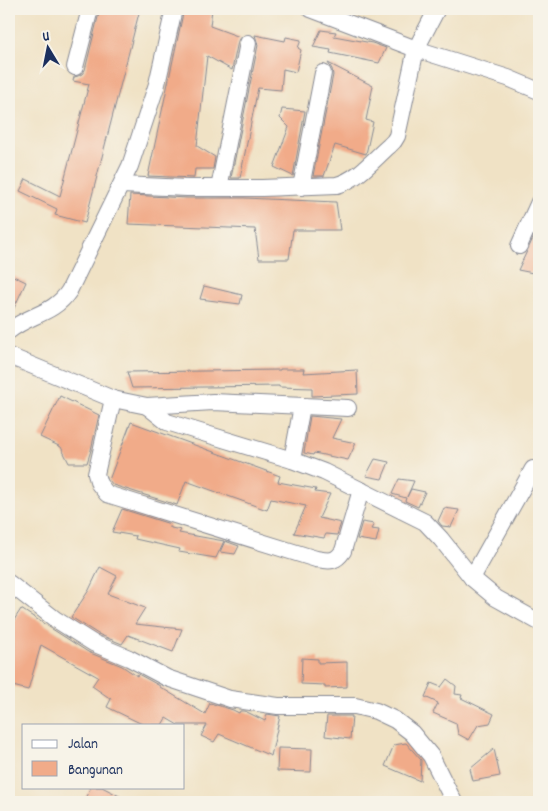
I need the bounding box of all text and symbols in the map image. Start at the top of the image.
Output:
north arrow [22,22,72,72]
text: U [41,27,51,48]
legend [22,724,185,788]
text: Jalan [68,734,98,756]
text: Bangunan [68,760,123,782]

